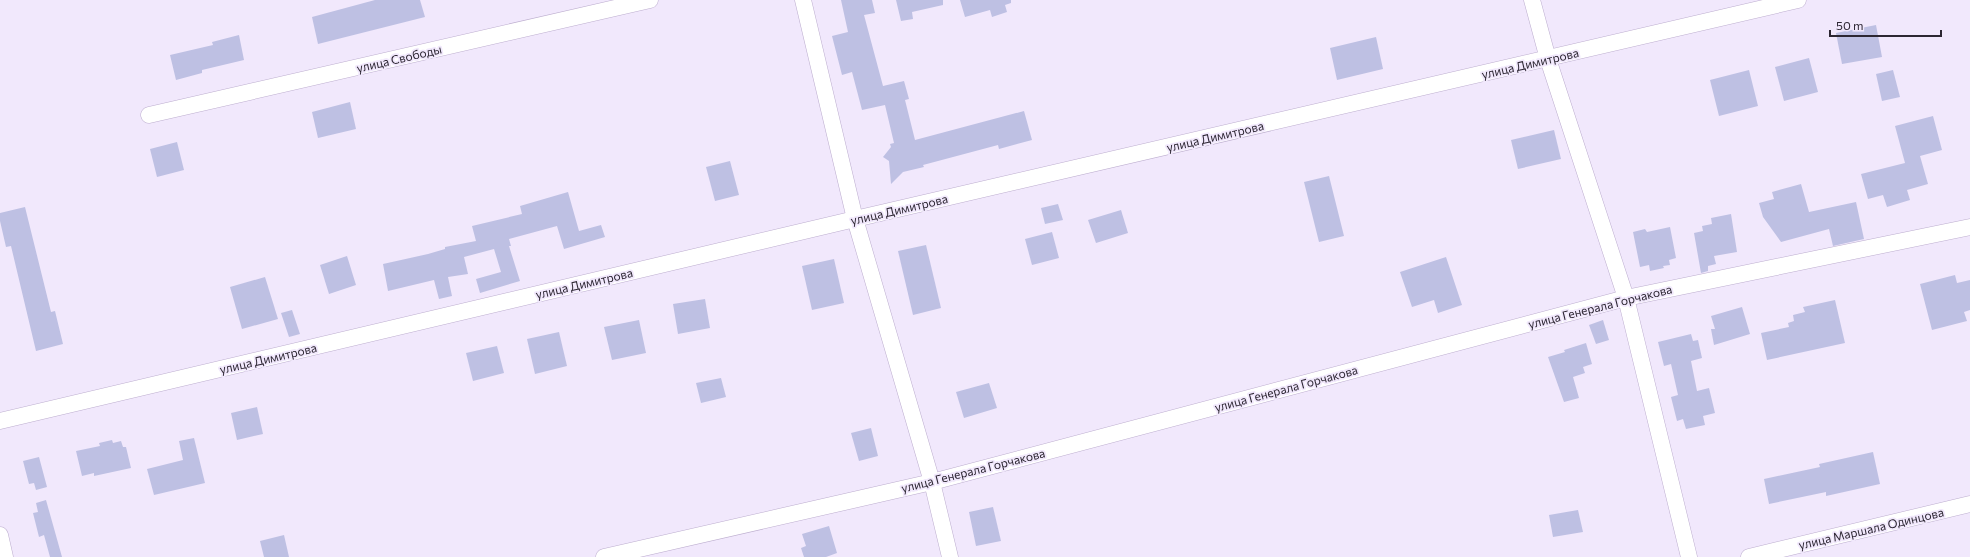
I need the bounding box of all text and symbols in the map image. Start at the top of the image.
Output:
scale bar [1830,12,1941,38]
text: 50 m [1836,18,1864,32]
street label: улица Свободы [355,41,443,75]
street label: улица Димитрова [1480,45,1580,81]
street label: улица Димитрова [1165,118,1265,154]
street label: улица Димитрова [849,191,949,227]
street label: улица Димитрова [534,265,634,301]
street label: улица Генерала Горчакова [1527,281,1673,331]
street label: улица Димитрова [218,340,318,376]
street label: улица Генерала Горчакова [1213,362,1359,414]
street label: улица Генерала Горчакова [900,445,1046,495]
street label: улица Маршала Одинцова [1797,504,1945,552]

